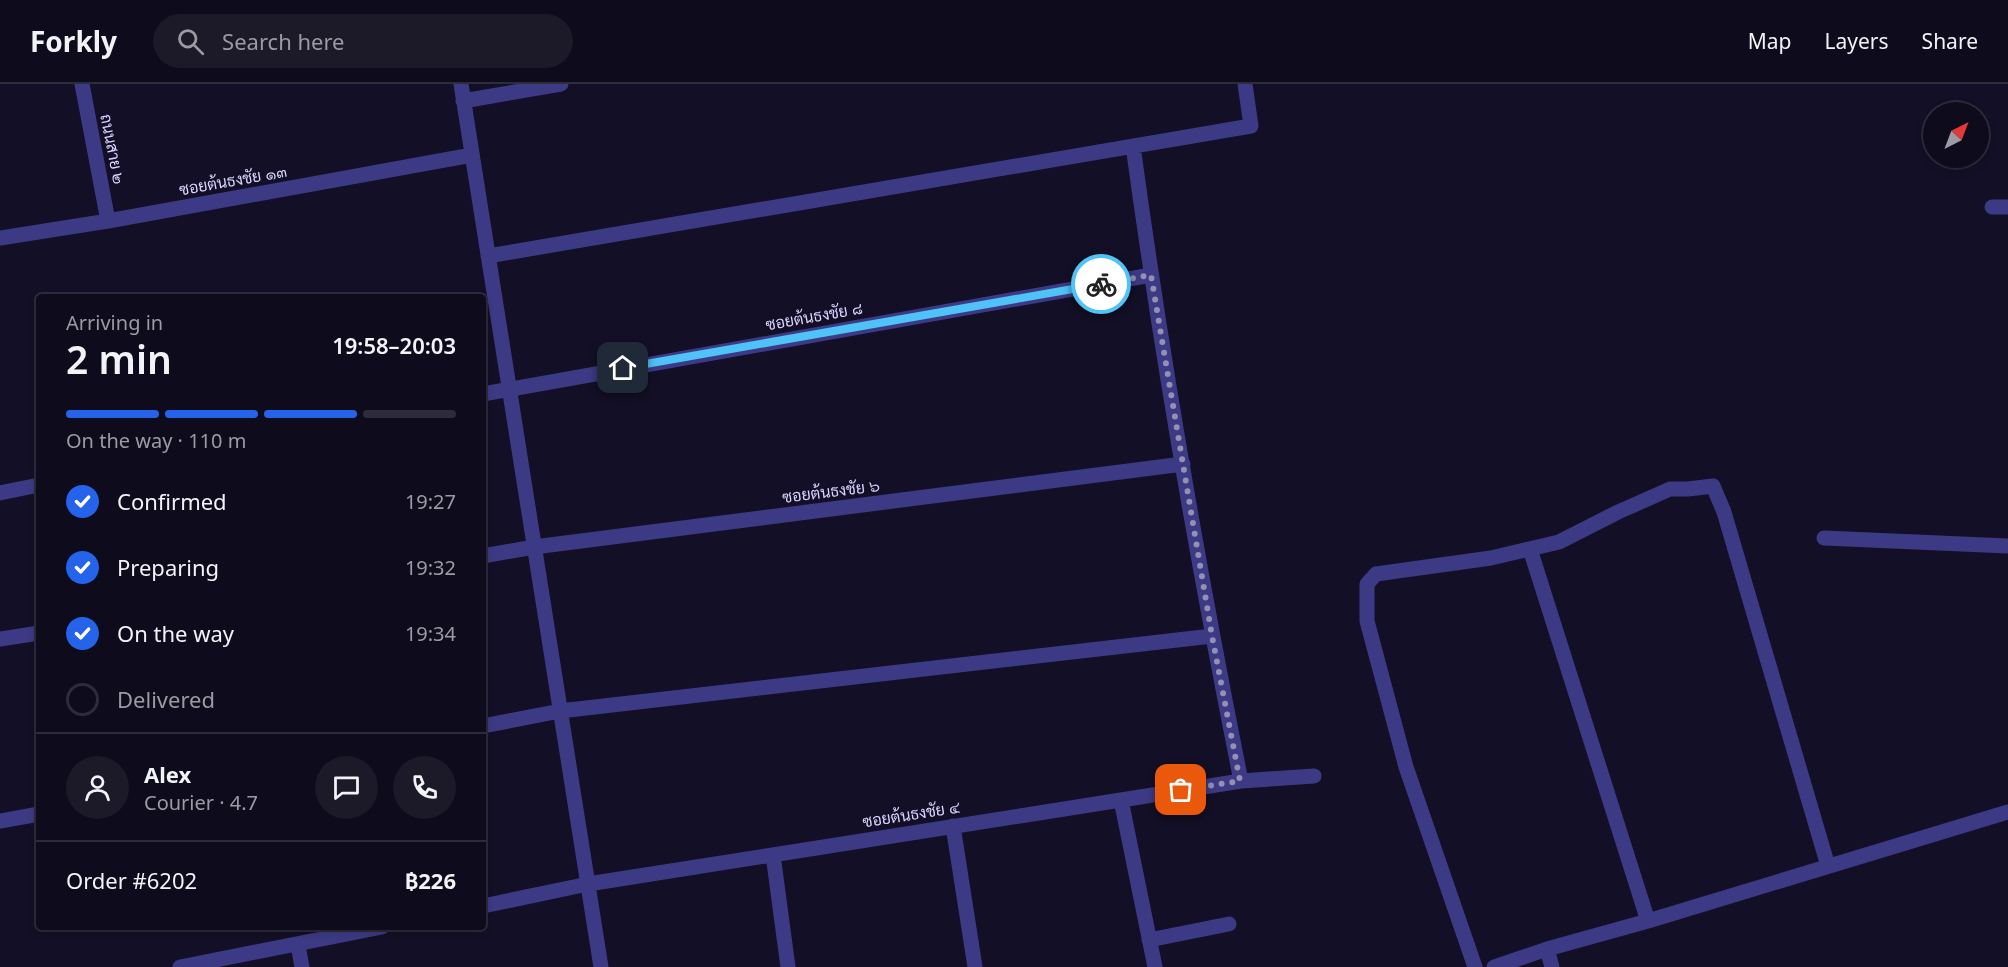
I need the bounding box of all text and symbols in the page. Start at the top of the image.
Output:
search box [153,14,573,68]
text: Forkly [30,22,117,60]
icon: search [174,25,207,58]
text: Search here [222,26,345,56]
text: Map [1748,27,1792,55]
text: Layers [1825,27,1889,55]
text: Share [1922,27,1978,55]
north arrow [1923,102,1989,168]
map controls [1923,102,1989,168]
street label: ถนนสาย ๒ [95,112,131,186]
street label: ซอยต้นธงชัย ๑๓ [177,160,289,200]
courier [1071,254,1131,314]
icon: bike [1085,268,1118,301]
street label: ซอยต้นธงชัย ๘ [764,297,864,335]
text: Arriving in [66,309,163,336]
text: 19:58–20:03 [332,330,456,360]
text: 2 min [66,332,172,385]
pin [597,342,648,393]
icon: home [606,351,639,384]
text: On the way · 110 m [66,427,246,454]
street label: ซอยต้นธงชัย ๖ [781,474,881,508]
icon: check [66,485,99,518]
text: Confirmed [117,486,227,516]
text: 19:27 [405,488,456,515]
icon: check [66,551,99,584]
text: Preparing [117,552,219,582]
text: 19:32 [405,554,456,581]
icon: check [66,617,99,650]
text: On the way [117,618,234,648]
text: 19:34 [405,620,456,647]
text: Delivered [117,684,215,714]
button: person [66,756,129,819]
button: chat [315,756,378,819]
button: phone [393,756,456,819]
text: Alex [144,759,191,789]
pin [1155,764,1206,815]
icon: bag [1164,773,1197,806]
text: Courier · 4.7 [144,789,258,816]
street label: ซอยต้นธงชัย ๔ [861,795,962,833]
text: Order #6202 [66,865,197,895]
text: ฿226 [405,865,456,895]

